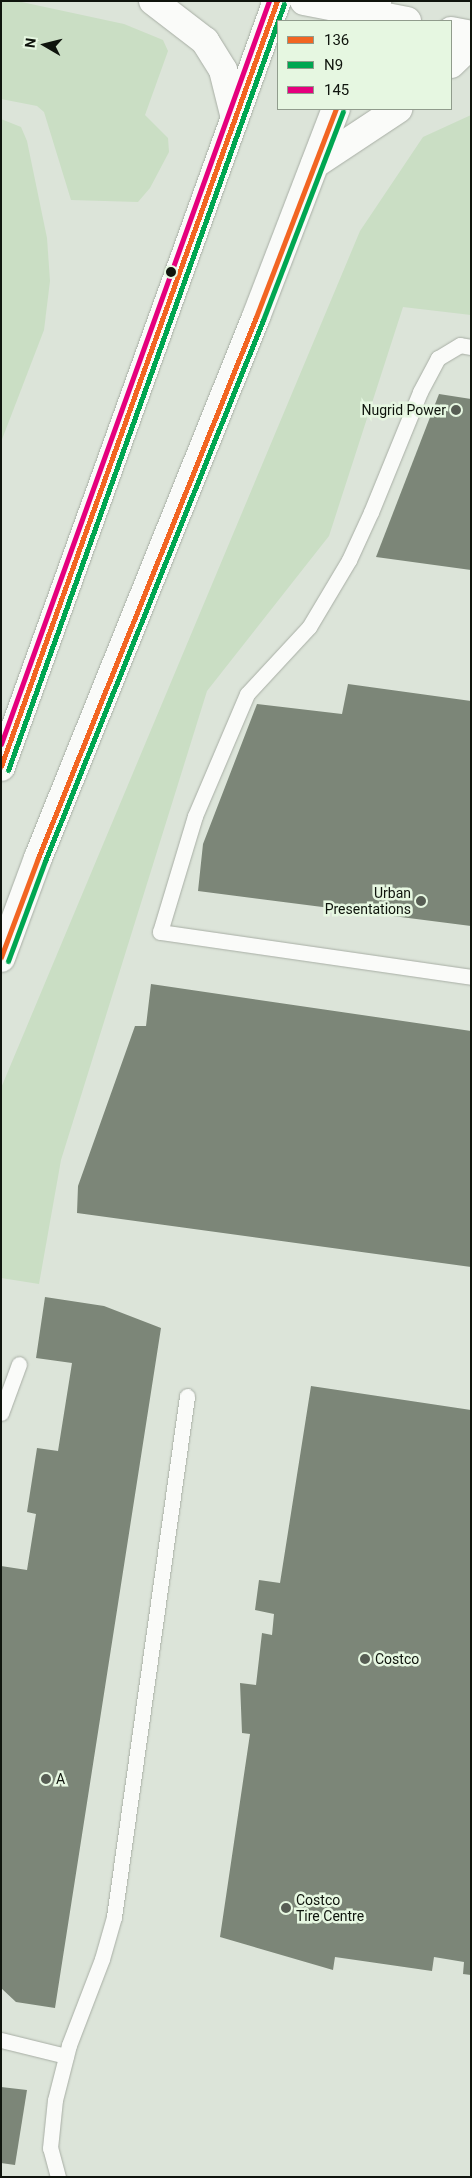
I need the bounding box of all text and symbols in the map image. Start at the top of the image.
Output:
north arrow [20,20,70,70]
legend [277,20,452,110]
text: 136 [324,31,349,49]
text: N [22,37,39,49]
text: N9 [324,56,343,74]
text: 145 [324,81,349,99]
unlabelled marker [166,267,176,277]
place label: Nugrid Power [362,402,446,418]
marker: Nugrid Power [450,404,462,416]
place label: Urban Presentations [325,885,411,918]
marker: Urban Presentations [415,895,427,907]
place label: Costco [375,1651,419,1667]
marker: Costco [359,1653,371,1665]
place label: A [56,1771,65,1787]
marker: A [40,1773,52,1785]
place label: Costco Tire Centre [296,1892,364,1924]
marker: Costco Tire Centre [280,1902,292,1914]

